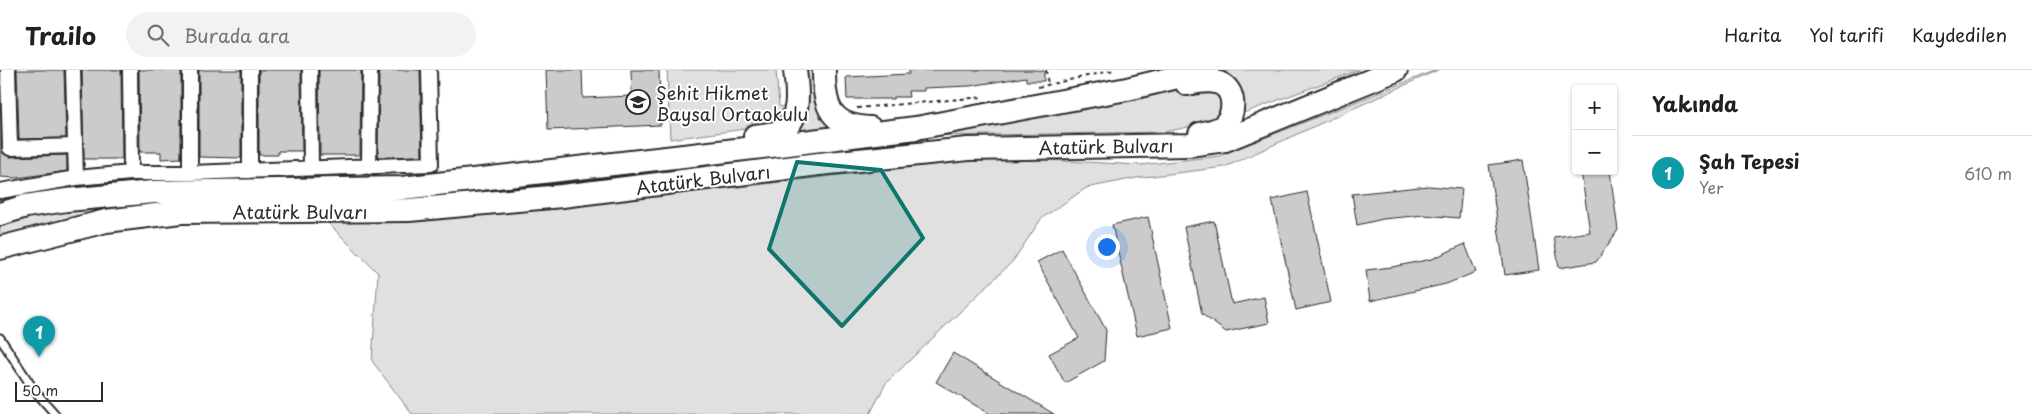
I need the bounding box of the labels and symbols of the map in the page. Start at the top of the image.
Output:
place label: Şehit Hikmet Baysal Ortaokulu [656,79,808,127]
school or university icon: Şehit Hikmet Baysal Ortaokulu [625,89,651,115]
street label: Atatürk Bulvarı [1038,131,1174,161]
street label: Atatürk Bulvarı [634,157,772,201]
street label: Atatürk Bulvarı [233,198,368,225]
your location [1094,234,1120,260]
pin: 1 [23,316,55,357]
scale bar [15,379,102,402]

